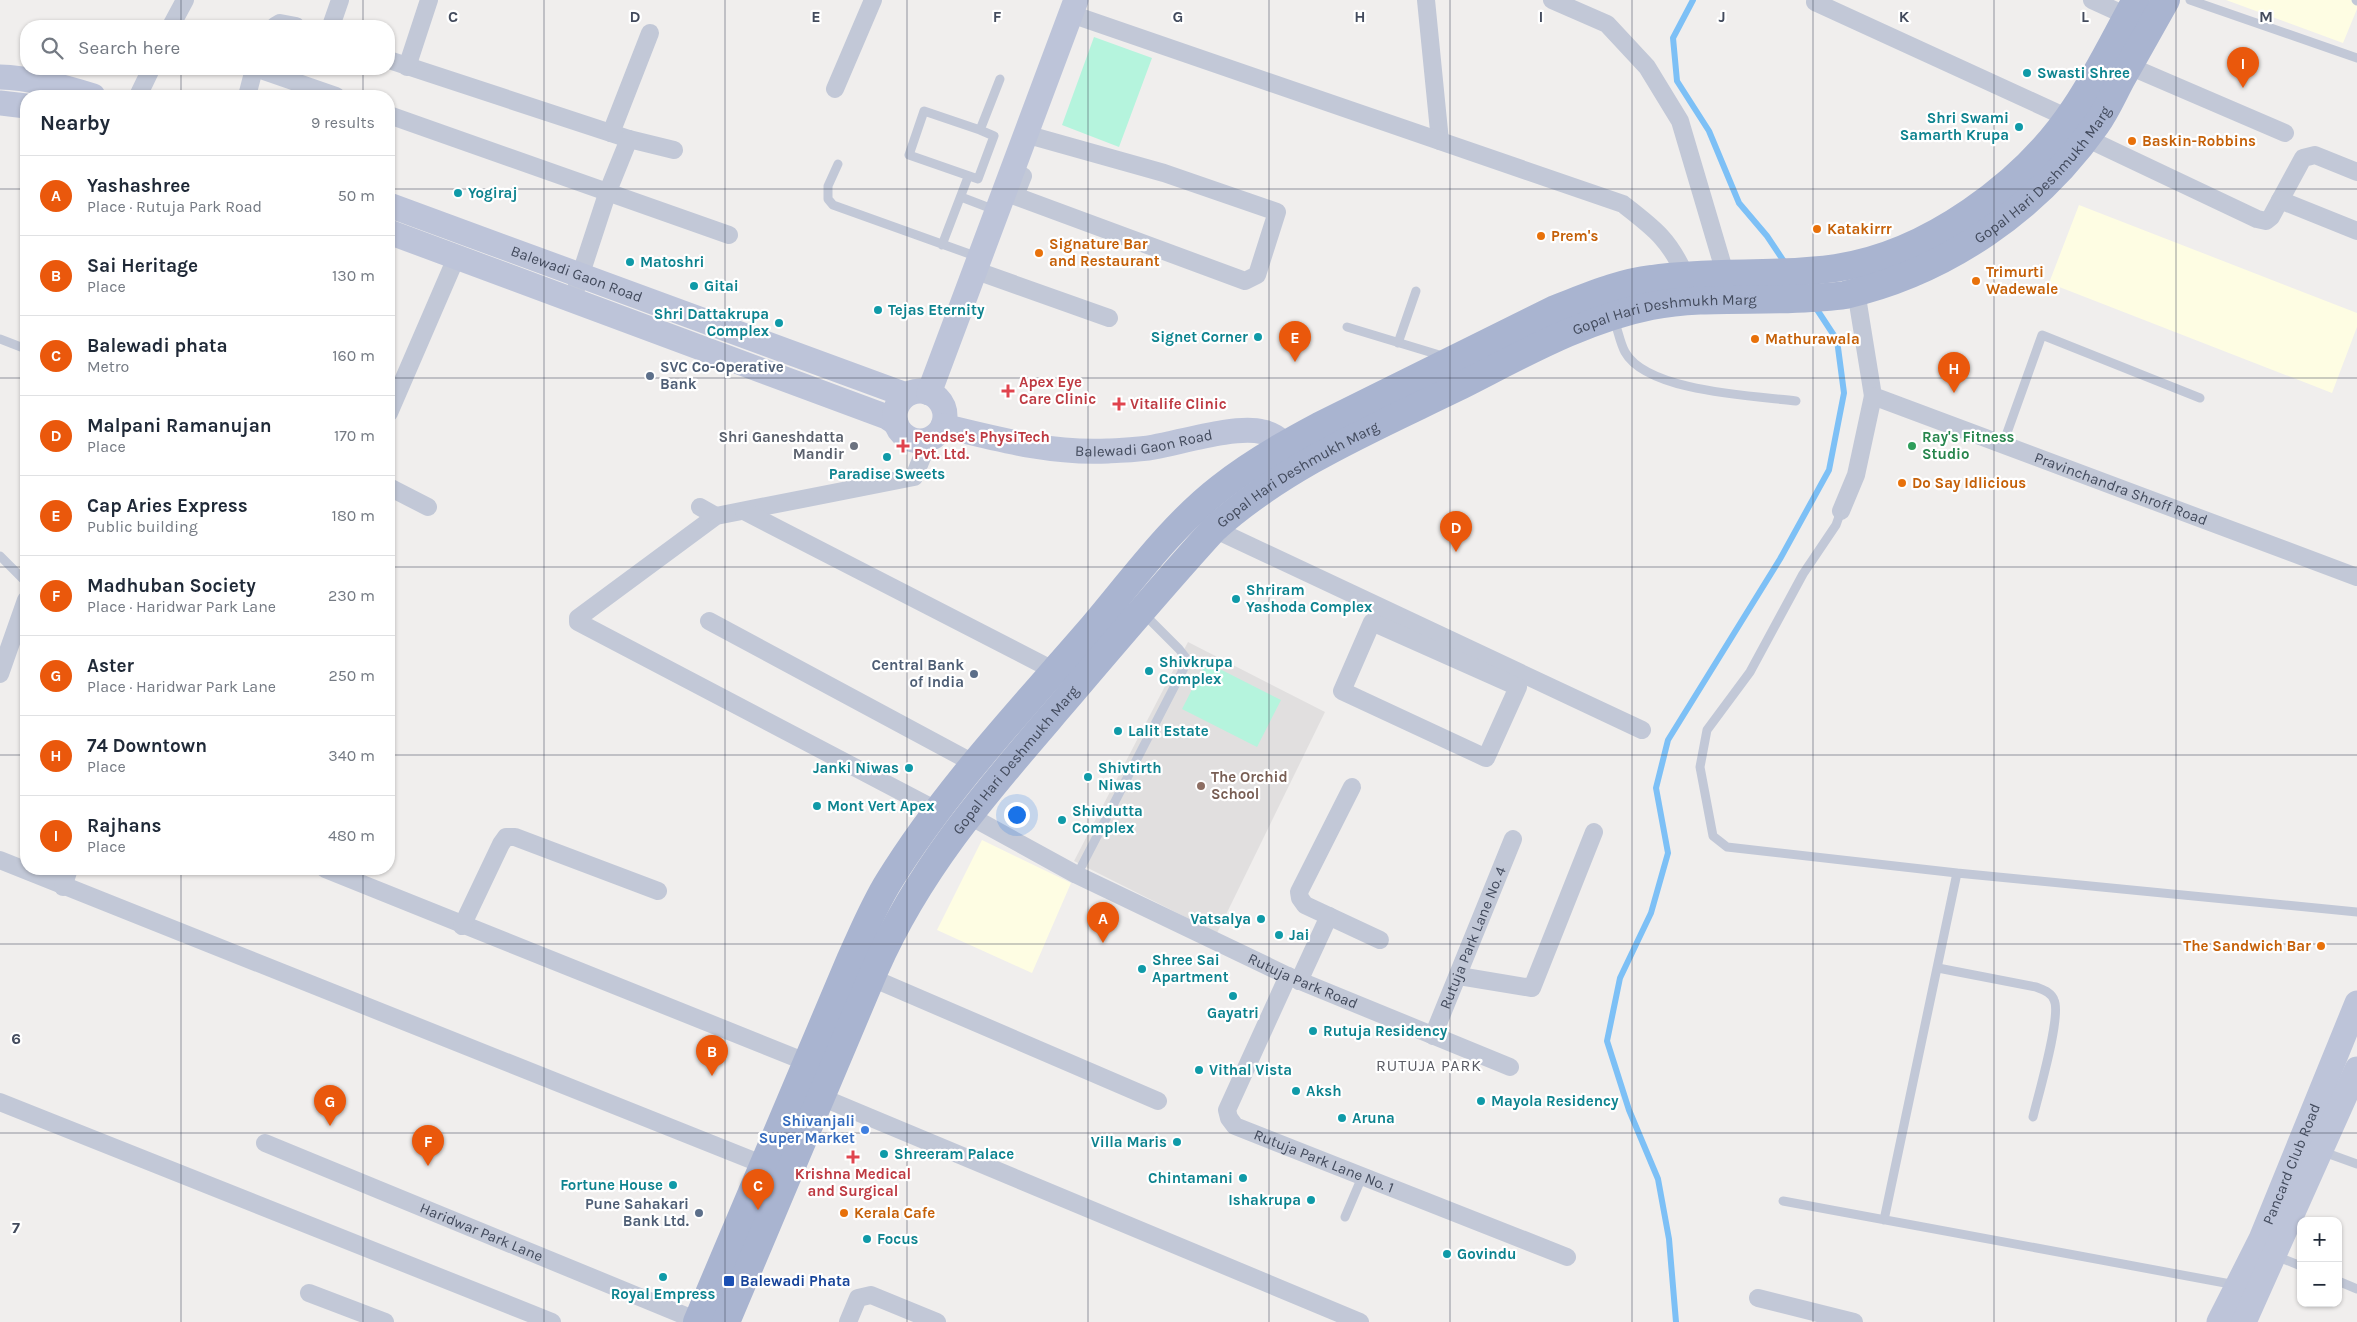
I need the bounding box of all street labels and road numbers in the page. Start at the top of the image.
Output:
street label: Gopal Hari Deshmukh Marg [1971,103,2115,247]
street label: Balewadi Gaon Road [508,242,645,306]
street label: Gopal Hari Deshmukh Marg [1570,291,1757,339]
street label: Gopal Hari Deshmukh Marg [1213,417,1382,532]
street label: Balewadi Gaon Road [1075,425,1214,460]
street label: Pravinchandra Shroff Road [2032,448,2210,529]
street label: Gopal Hari Deshmukh Marg [949,682,1083,838]
street label: Rutuja Park Lane No. 4 [1436,863,1510,1012]
street label: Rutuja Park Road [1245,949,1361,1013]
street label: Pancard Club Road [2259,1101,2324,1227]
street label: Rutuja Park Lane No. 1 [1251,1125,1396,1197]
street label: Haridwar Park Lane [417,1199,546,1265]

